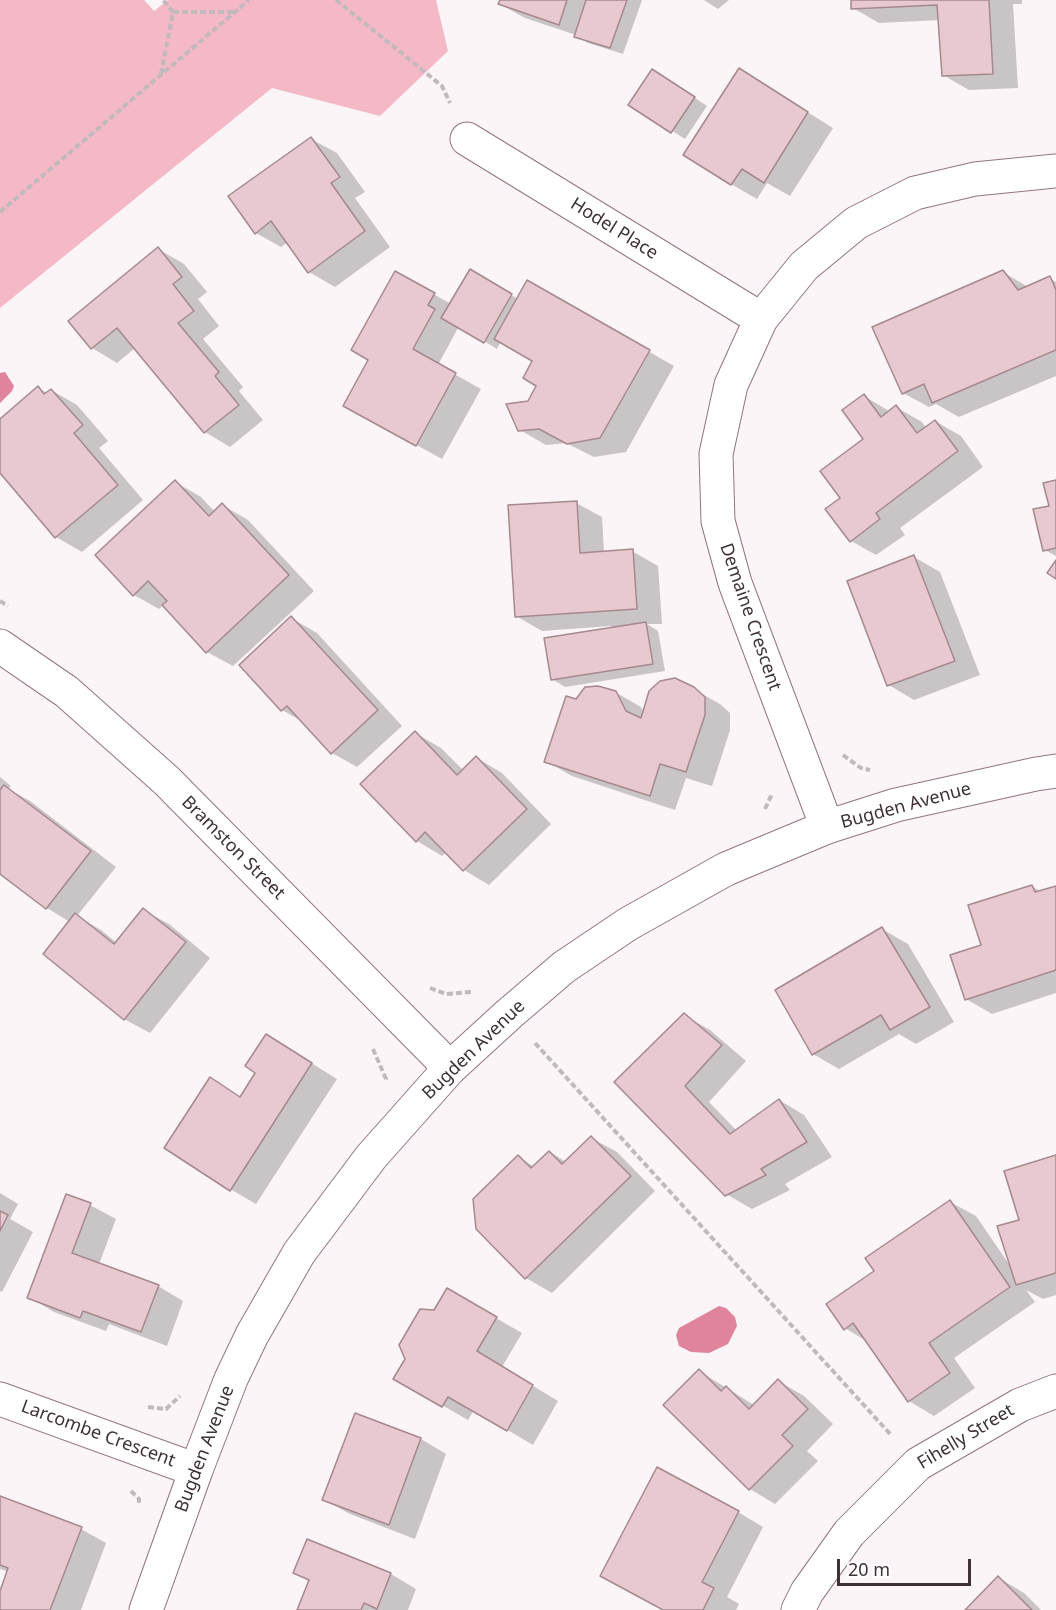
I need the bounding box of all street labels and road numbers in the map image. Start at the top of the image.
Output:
street label: Hodel Place [566,194,662,264]
street label: Demaine Crescent [715,540,785,694]
street label: Bugden Avenue [838,778,974,834]
street label: Bramston Street [177,792,289,904]
street label: Bugden Avenue [418,996,530,1104]
street label: Bugden Avenue [171,1383,239,1515]
street label: Larcombe Crescent [18,1396,178,1472]
street label: Fihelly Street [914,1400,1018,1474]

